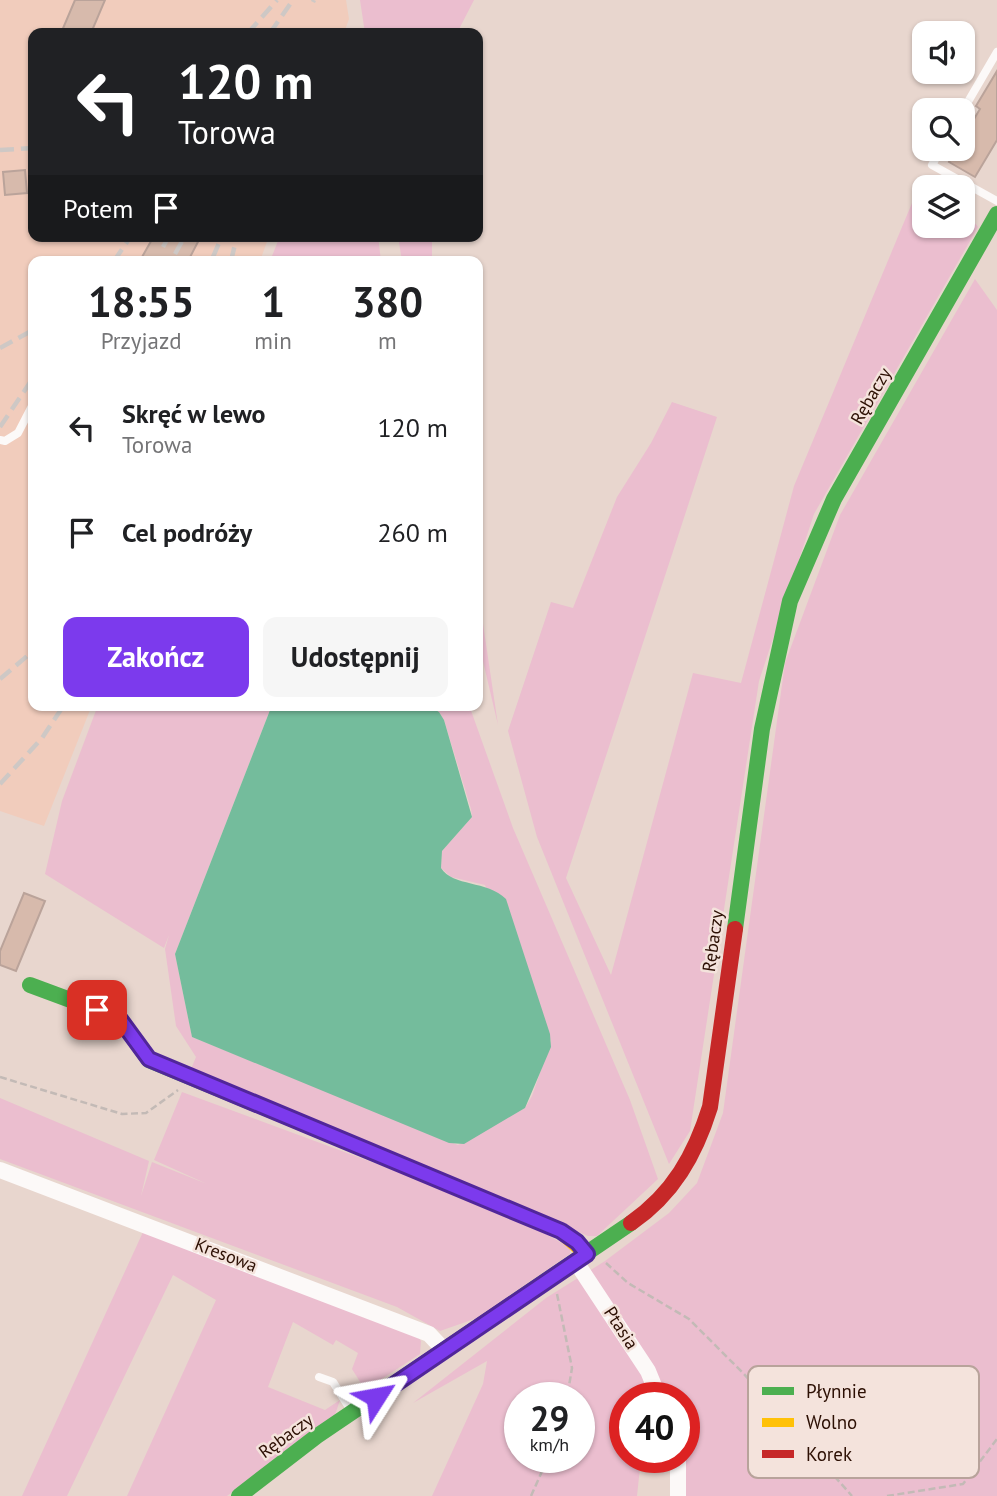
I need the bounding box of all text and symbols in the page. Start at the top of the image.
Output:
map controls [912,21,975,238]
button: sound [912,21,975,84]
text: 120 m [178,49,313,113]
icon: left [63,56,154,147]
button: search [912,98,975,161]
text: Torowa [178,111,276,153]
button: layers [912,175,975,238]
icon: arrive [147,189,185,227]
text: Potem [63,192,133,225]
text: 18:55 [88,274,194,329]
text: 1 [261,274,285,329]
text: 380 [352,274,423,329]
text: Przyjazd [101,326,182,355]
text: min [254,326,292,355]
text: m [378,326,397,355]
street label: Rębaczy [845,363,896,428]
text: Skręć w lewo [122,397,266,430]
icon: left [63,409,101,447]
text: 120 m [377,411,448,444]
text: Torowa [122,430,192,459]
icon: arrive [63,514,101,552]
text: Cel podróży [122,516,252,549]
text: 260 m [377,516,448,549]
button: Zakończ [63,617,249,697]
button: Udostępnij [263,617,448,697]
street label: Rębaczy [697,908,728,973]
pin [67,980,127,1040]
icon: arrive [78,991,116,1029]
street label: Kresowa [192,1232,261,1277]
street label: Ptasia [599,1302,644,1353]
position arrow [339,1360,413,1434]
legend [748,1366,979,1478]
text: Płynnie [806,1379,867,1403]
speed limit sign: 40 [609,1382,700,1473]
text: 29 [530,1395,569,1441]
street label: Rębaczy [254,1408,318,1463]
text: Wolno [806,1410,857,1434]
text: km/h [530,1433,569,1456]
text: Korek [806,1442,852,1466]

